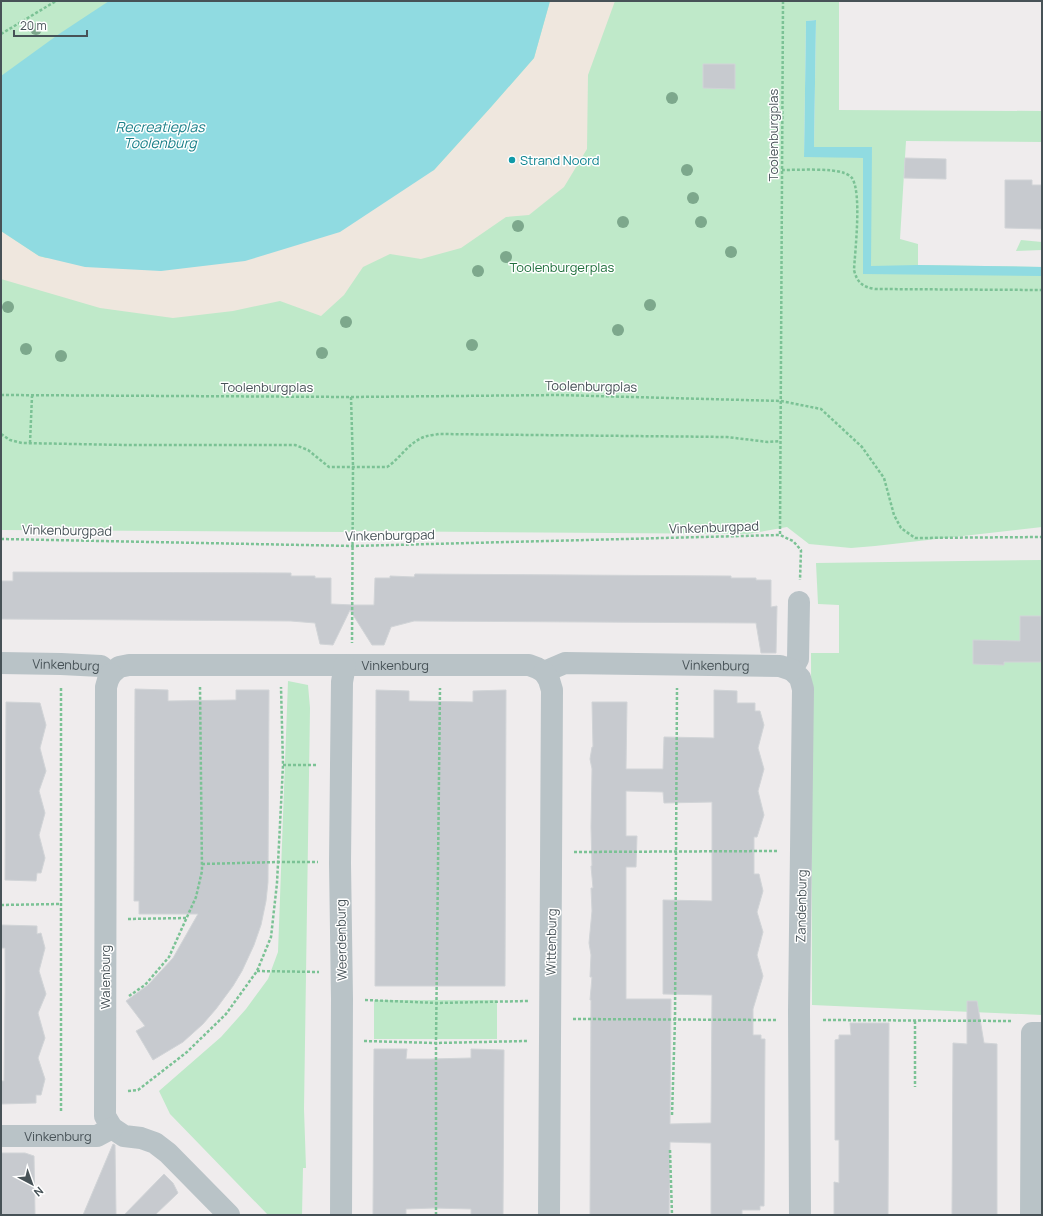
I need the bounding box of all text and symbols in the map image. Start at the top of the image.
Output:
scale bar [14,12,87,38]
text: 20 m [20,17,47,34]
street label: Toolenburgplas [764,89,782,181]
water label: Recreatieplas Toolenburg [115,117,206,152]
place label: Strand Noord [520,151,599,169]
marker: Strand Noord [507,155,517,165]
park label: Toolenburgerplas [510,258,615,276]
street label: Toolenburgplas [545,376,638,396]
street label: Toolenburgplas [221,378,313,396]
street label: Vinkenburgpad [669,516,759,538]
street label: Vinkenburgpad [22,520,112,540]
street label: Vinkenburgpad [345,525,435,545]
street label: Vinkenburg [32,655,100,675]
street label: Vinkenburg [362,656,429,674]
street label: Vinkenburg [682,656,750,675]
street label: Zandenburg [791,869,811,943]
street label: Weerdenburg [331,899,351,981]
street label: Wittenburg [541,908,561,976]
street label: Walenburg [96,945,114,1009]
street label: Vinkenburg [24,1127,92,1145]
north arrow [12,1164,52,1204]
text: N [31,1184,47,1200]

